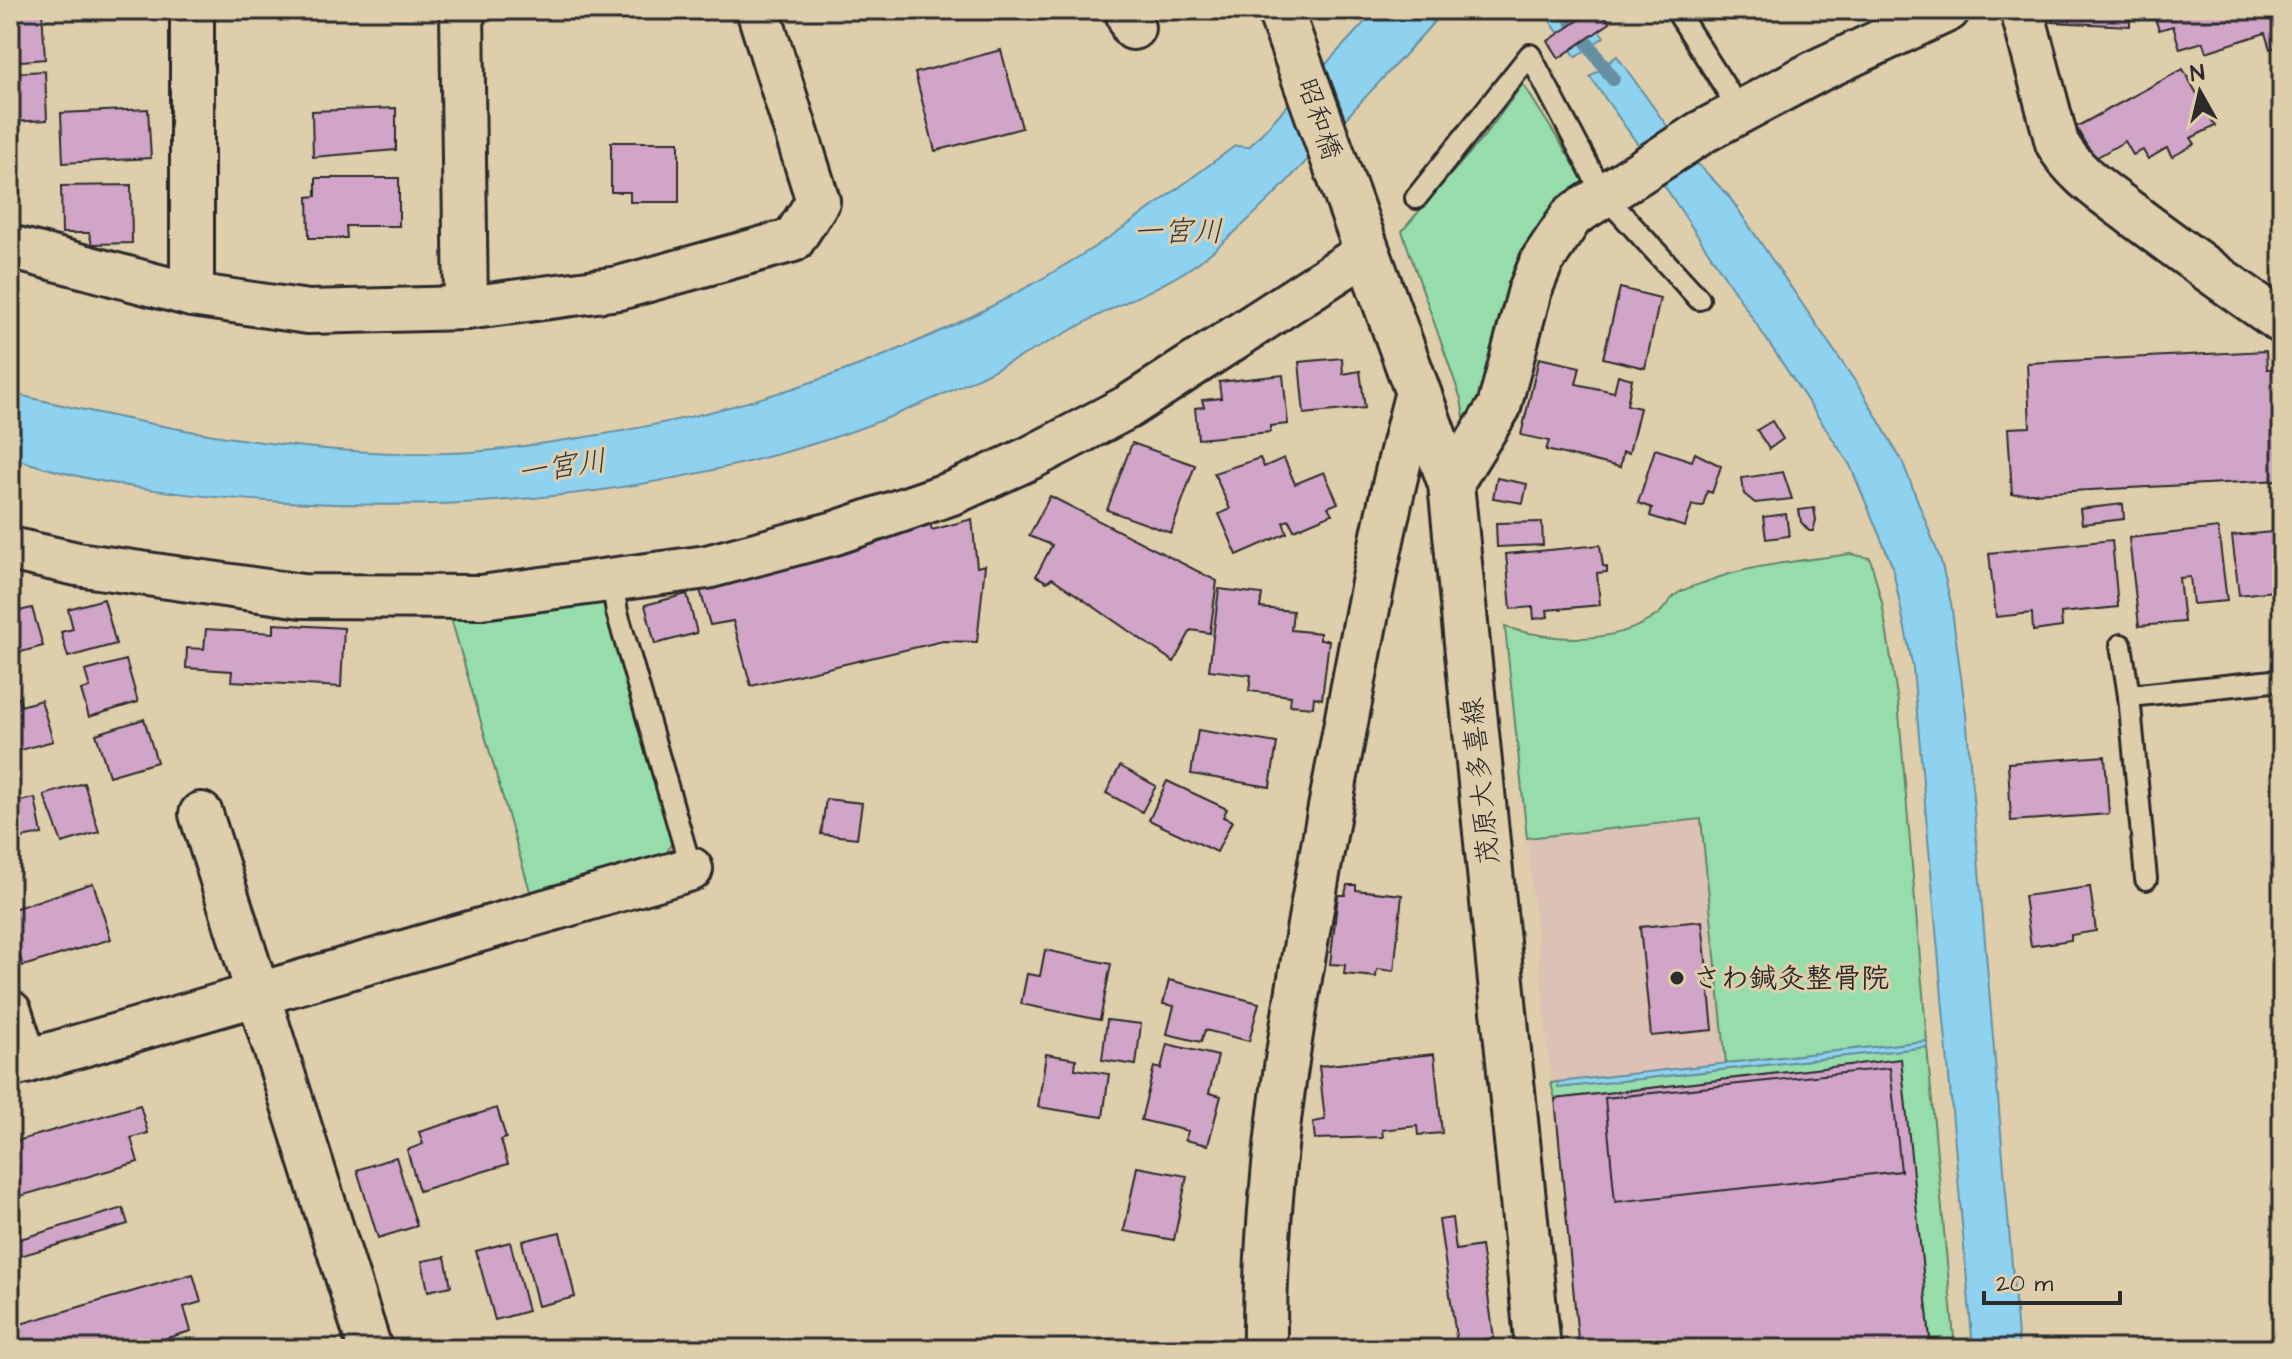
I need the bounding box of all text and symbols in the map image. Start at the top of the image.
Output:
north arrow [2160,52,2240,132]
text: N [2188,57,2207,90]
street label: 昭和橋 [1287,73,1351,165]
water label: 一宮川 [1133,211,1223,253]
water label: 一宮川 [515,440,609,494]
street label: 茂原大多喜線 [1453,695,1509,867]
place label: さわ鍼灸整骨院 [1693,959,1889,998]
marker: さわ鍼灸整骨院 [1668,969,1686,987]
scale bar [1984,1255,2120,1305]
text: 20 m [1996,1267,2053,1301]

